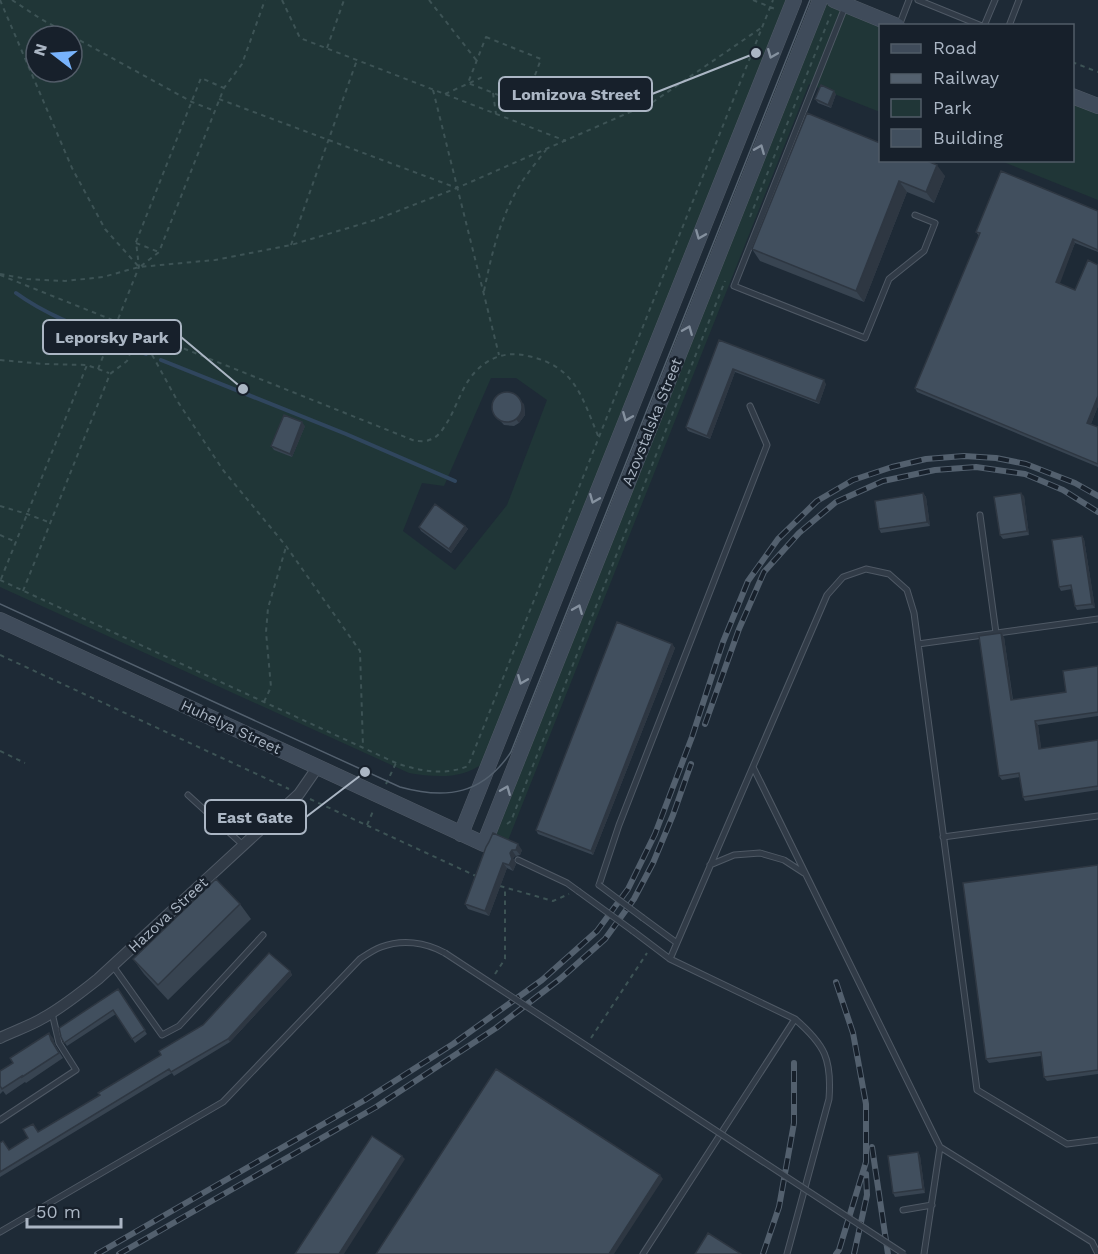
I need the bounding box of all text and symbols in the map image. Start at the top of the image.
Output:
north arrow [24,24,84,84]
legend [879,24,1074,162]
text: Road [933,37,977,58]
text: N [29,41,51,58]
one-way arrow [767,48,779,59]
text: Railway [933,67,1000,88]
callout: Lomizova Street [499,77,652,111]
text: Lomizova Street [512,85,640,104]
text: Park [933,97,972,118]
text: Building [933,127,1003,148]
one-way arrow [753,144,766,154]
one-way arrow [694,230,707,240]
callout: Leporsky Park [43,320,181,354]
one-way arrow [681,325,693,336]
text: Leporsky Park [55,328,169,347]
street label: Azovstalska Street [618,355,686,489]
one-way arrow [622,410,634,421]
one-way arrow [589,493,602,504]
one-way arrow [570,604,583,614]
one-way arrow [517,674,529,685]
street label: Huhelya Street [178,696,285,758]
one-way arrow [498,785,511,796]
callout: East Gate [205,800,306,834]
text: East Gate [217,808,293,827]
street label: Hazova Street [124,873,212,956]
scale bar [27,1191,122,1229]
text: 50 m [36,1201,81,1222]

